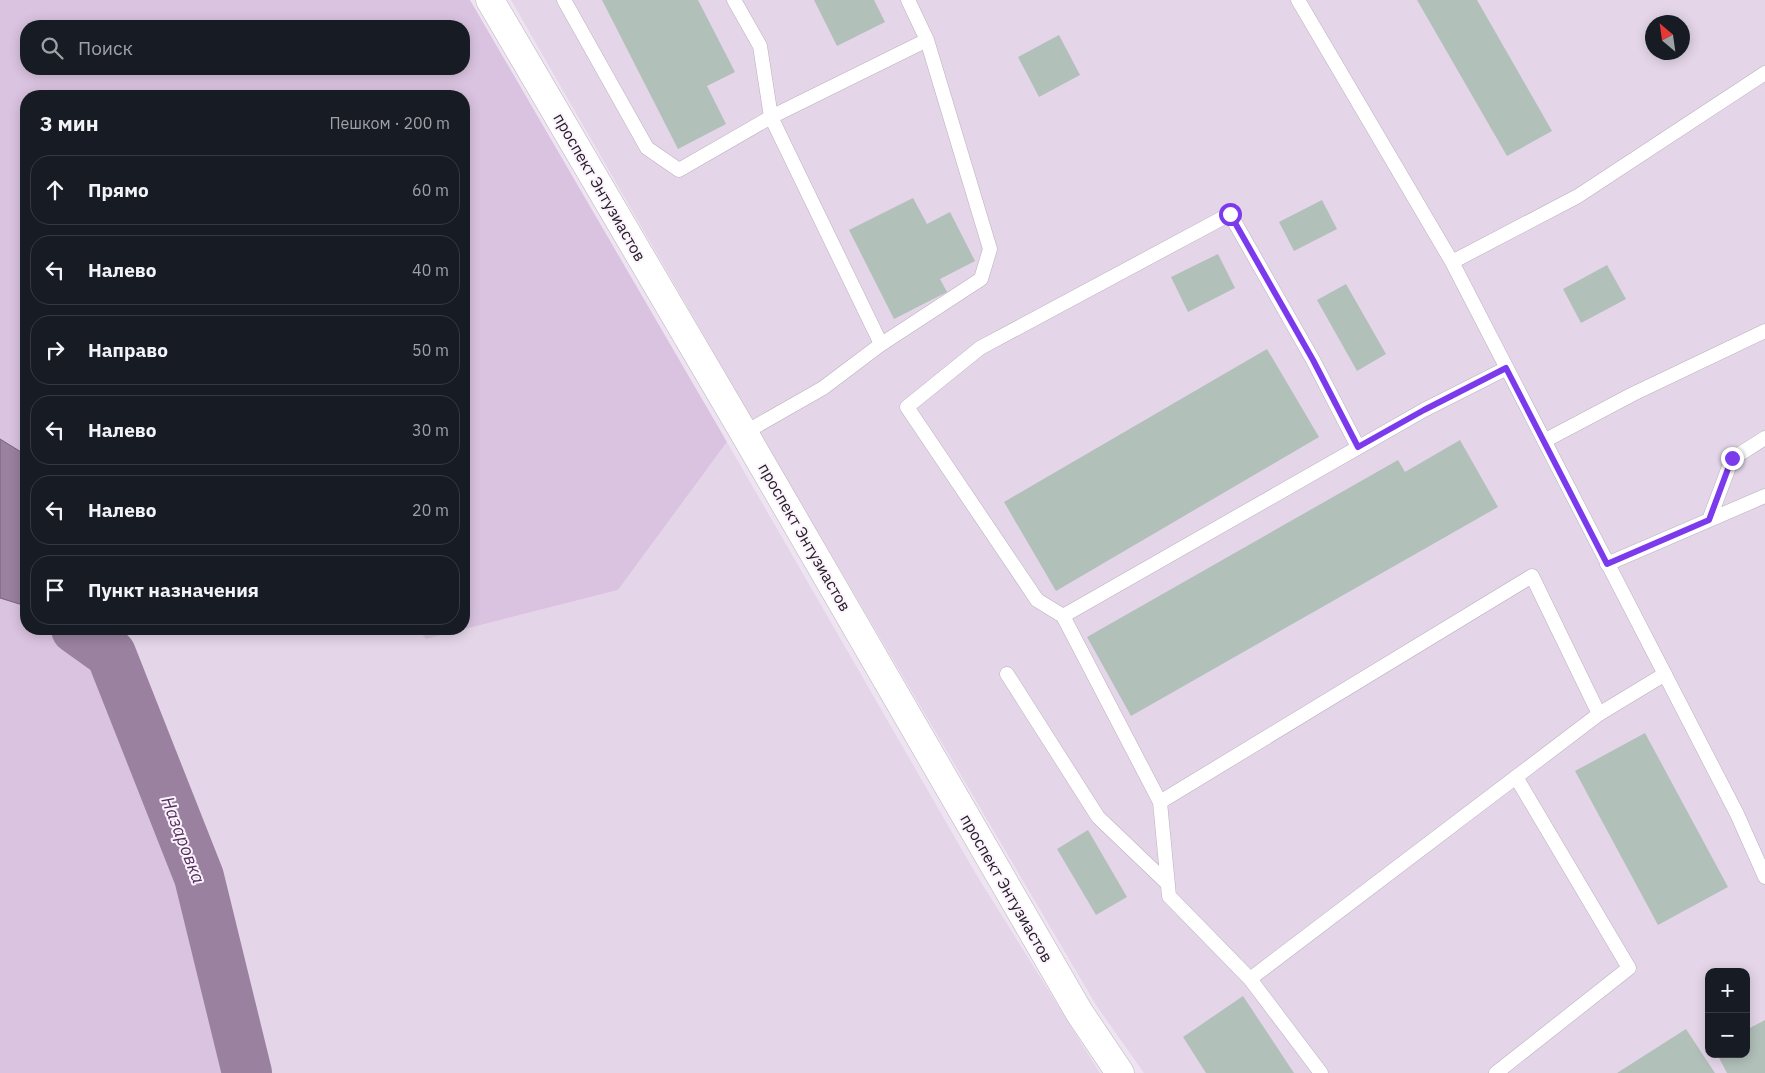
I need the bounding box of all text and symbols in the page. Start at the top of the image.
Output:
north arrow [1645,15,1690,60]
search box [20,20,470,75]
icon: search [38,34,66,62]
text: Поиск [78,36,133,60]
text: 3 мин [40,109,99,137]
street label: проспект Энтузиастов [549,109,651,265]
text: Пешком · 200 m [329,113,450,133]
icon: ahead [41,176,69,204]
text: Прямо [88,178,149,202]
text: 60 m [412,180,449,200]
route start [1219,203,1242,226]
icon: left [41,256,69,284]
text: Налево [88,258,157,282]
text: 40 m [412,260,449,280]
icon: right [41,336,69,364]
text: Направо [88,338,168,362]
text: 50 m [412,340,449,360]
icon: left [41,416,69,444]
text: Налево [88,418,157,442]
text: 30 m [412,420,449,440]
route end [1721,447,1744,470]
street label: проспект Энтузиастов [754,459,856,615]
icon: left [41,496,69,524]
text: Налево [88,498,157,522]
text: 20 m [412,500,449,520]
icon: arrive [41,576,69,604]
text: Пункт назначения [88,578,259,602]
water label: Назаровка [156,793,211,887]
street label: проспект Энтузиастов [956,810,1058,966]
map controls [1705,968,1750,1058]
button: + [1705,968,1750,1013]
button: − [1705,1013,1750,1058]

